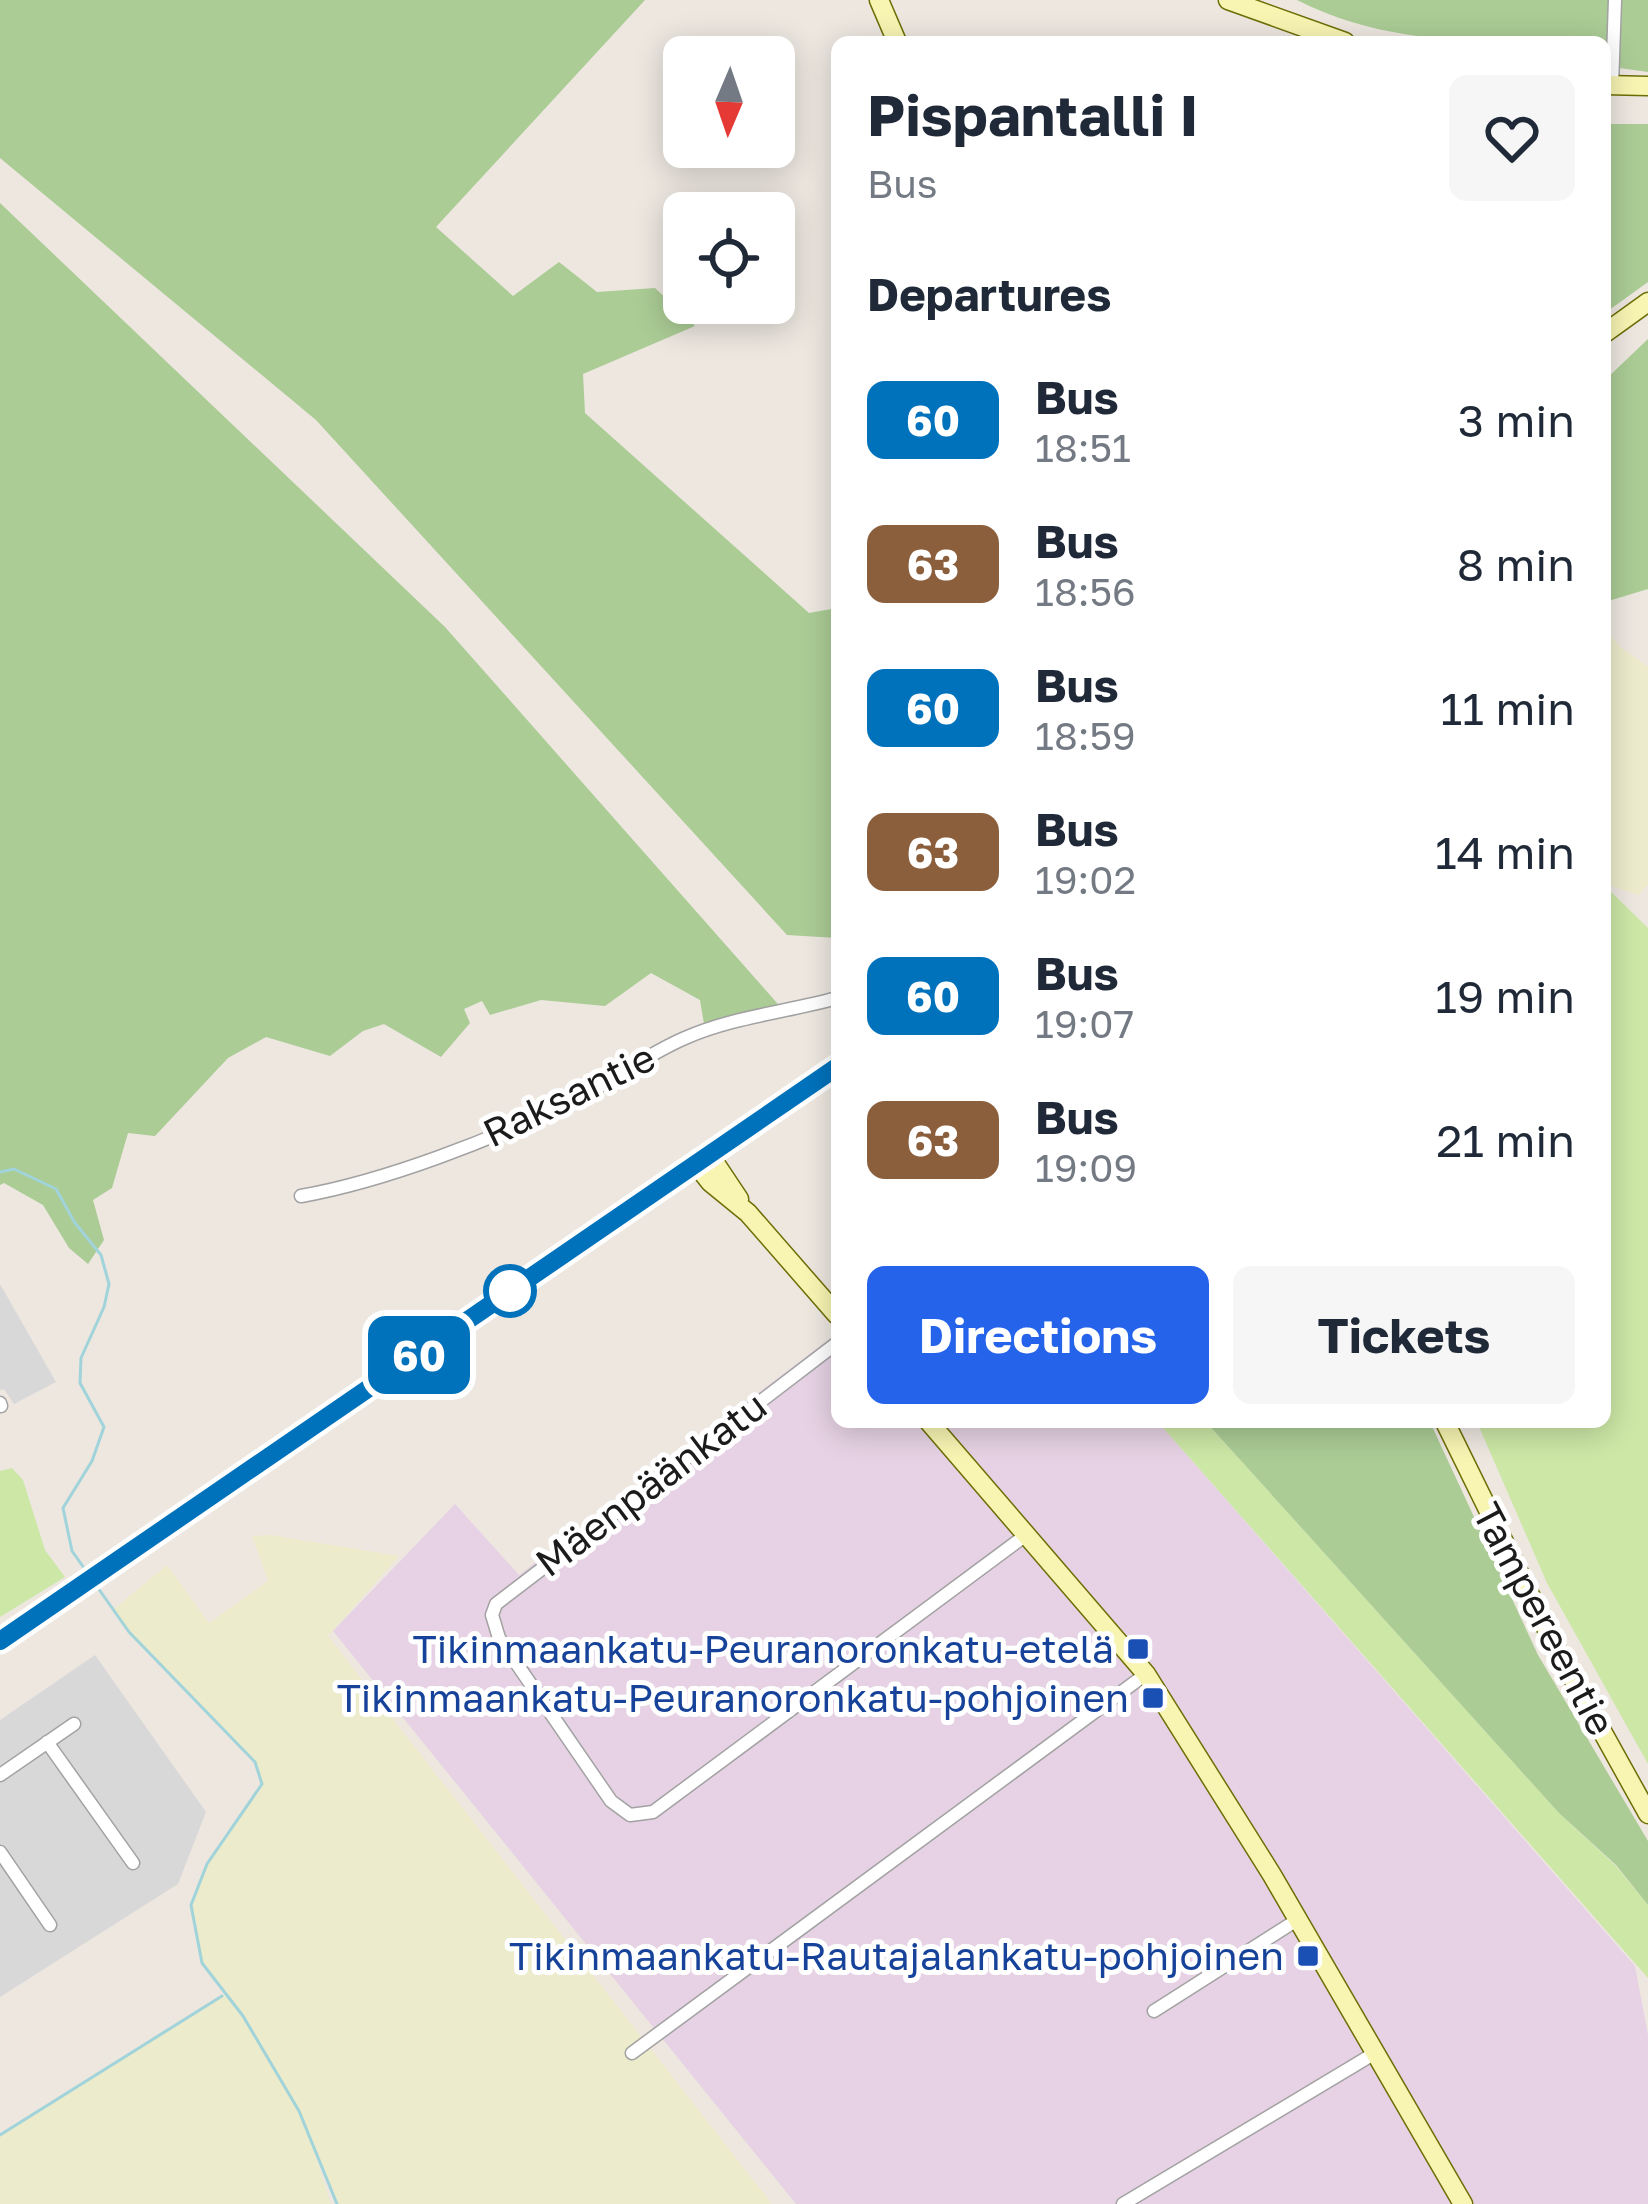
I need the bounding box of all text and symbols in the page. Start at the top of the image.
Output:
north arrow [663,36,795,168]
map controls [663,36,795,324]
button: heart [1449,75,1575,201]
text: Pispantalli I [867,80,1199,149]
text: Bus [867,160,937,207]
button: locate [663,192,795,324]
text: Departures [867,267,1111,321]
text: Bus [1035,370,1119,424]
text: 3 min [1458,393,1575,447]
text: 60 [906,395,960,445]
text: 18:51 [1035,424,1131,471]
text: Bus [1035,514,1119,568]
text: 8 min [1457,537,1575,591]
text: 63 [907,539,959,589]
text: 18:56 [1035,568,1136,615]
text: Bus [1035,658,1119,712]
text: 11 min [1441,681,1575,735]
text: 60 [906,683,960,733]
text: 18:59 [1035,712,1136,759]
text: Bus [1035,802,1119,856]
text: 14 min [1435,825,1575,879]
text: 63 [907,827,959,877]
text: 19:02 [1035,856,1136,903]
text: Bus [1035,946,1119,1000]
text: 19 min [1435,969,1575,1023]
text: 60 [906,971,960,1021]
text: 19:07 [1035,1000,1134,1047]
street label: Raksantie [475,1033,662,1156]
text: Bus [1035,1090,1119,1144]
text: 21 min [1436,1113,1575,1167]
text: 63 [907,1115,959,1165]
text: 19:09 [1035,1144,1137,1191]
unlabelled marker [485,1266,535,1316]
button: Directions [867,1266,1209,1404]
button: Tickets [1233,1266,1575,1404]
line badge: 60 [365,1316,473,1394]
text: 60 [392,1330,446,1380]
street label: Mäenpäänkatu [526,1382,775,1586]
street label: Tampereentie [1464,1495,1625,1743]
place label: Tikinmaankatu-Peuranoronkatu-etelä [413,1625,1114,1672]
marker: Tikinmaankatu-Peuranoronkatu-etelä [1125,1636,1151,1662]
place label: Tikinmaankatu-Peuranoronkatu-pohjoinen [337,1674,1129,1721]
marker: Tikinmaankatu-Peuranoronkatu-pohjoinen [1140,1685,1166,1711]
place label: Tikinmaankatu-Rautajalankatu-pohjoinen [509,1932,1284,1979]
marker: Tikinmaankatu-Rautajalankatu-pohjoinen [1295,1943,1321,1969]

